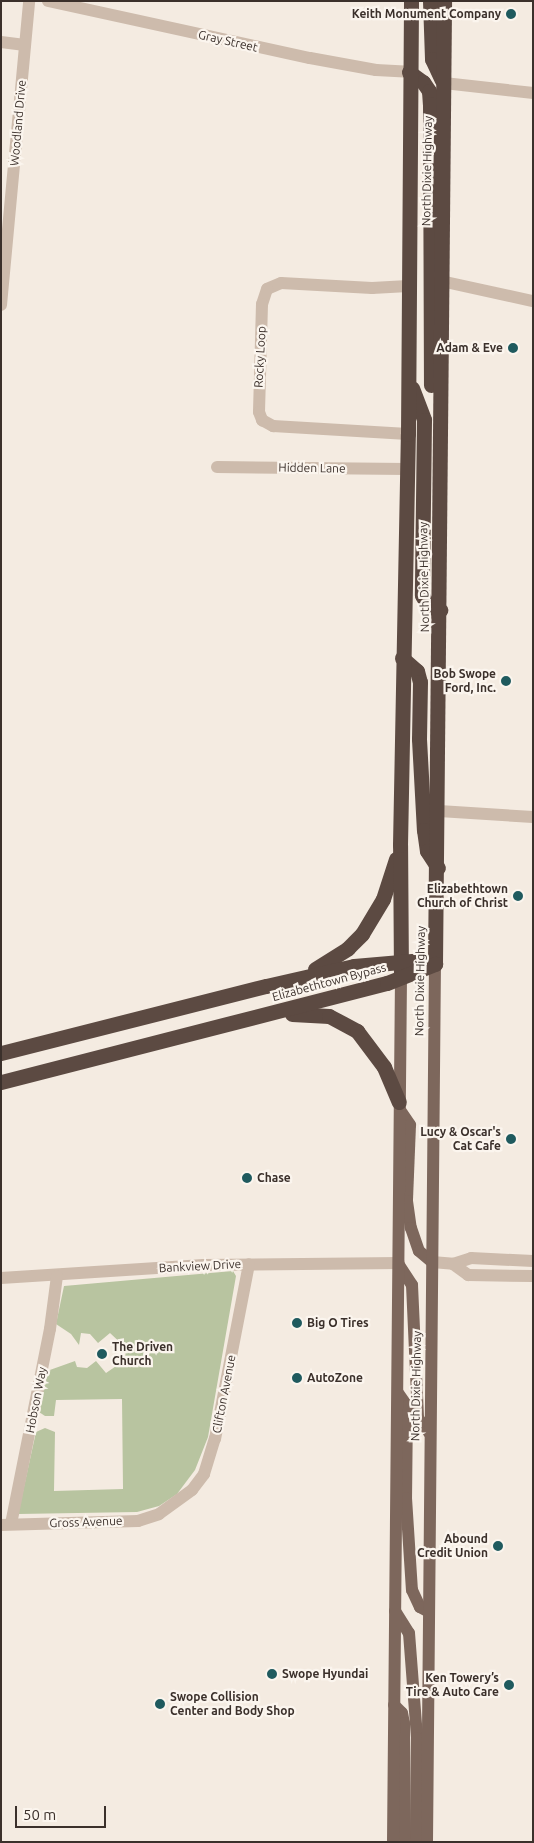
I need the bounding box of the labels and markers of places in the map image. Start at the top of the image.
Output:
place label: Keith Monument Company [352,7,501,21]
marker: Keith Monument Company [505,8,517,20]
place label: Adam & Eve [436,341,503,355]
marker: Adam & Eve [507,342,519,354]
place label: Bob Swope Ford, Inc. [433,667,496,695]
marker: Bob Swope Ford, Inc. [500,675,512,687]
place label: Elizabethtown Church of Christ [417,882,508,910]
marker: Elizabethtown Church of Christ [512,890,524,902]
place label: Lucy & Oscar's Cat Cafe [420,1125,501,1153]
marker: Lucy & Oscar's Cat Cafe [505,1133,517,1145]
place label: Chase [257,1171,291,1185]
marker: Chase [241,1172,253,1184]
place label: Big O Tires [307,1316,369,1330]
marker: Big O Tires [291,1317,303,1329]
place label: The Driven Church [112,1340,173,1368]
marker: The Driven Church [96,1348,108,1360]
place label: AutoZone [307,1371,363,1385]
marker: AutoZone [291,1372,303,1384]
place label: Abound Credit Union [417,1532,488,1560]
marker: Abound Credit Union [492,1540,504,1552]
place label: Swope Hyundai [282,1667,368,1681]
marker: Swope Hyundai [266,1668,278,1680]
place label: Ken Towery’s Tire & Auto Care [406,1671,499,1699]
marker: Ken Towery’s Tire & Auto Care [503,1679,515,1691]
place label: Swope Collision Center and Body Shop [170,1690,295,1718]
marker: Swope Collision Center and Body Shop [154,1698,166,1710]

